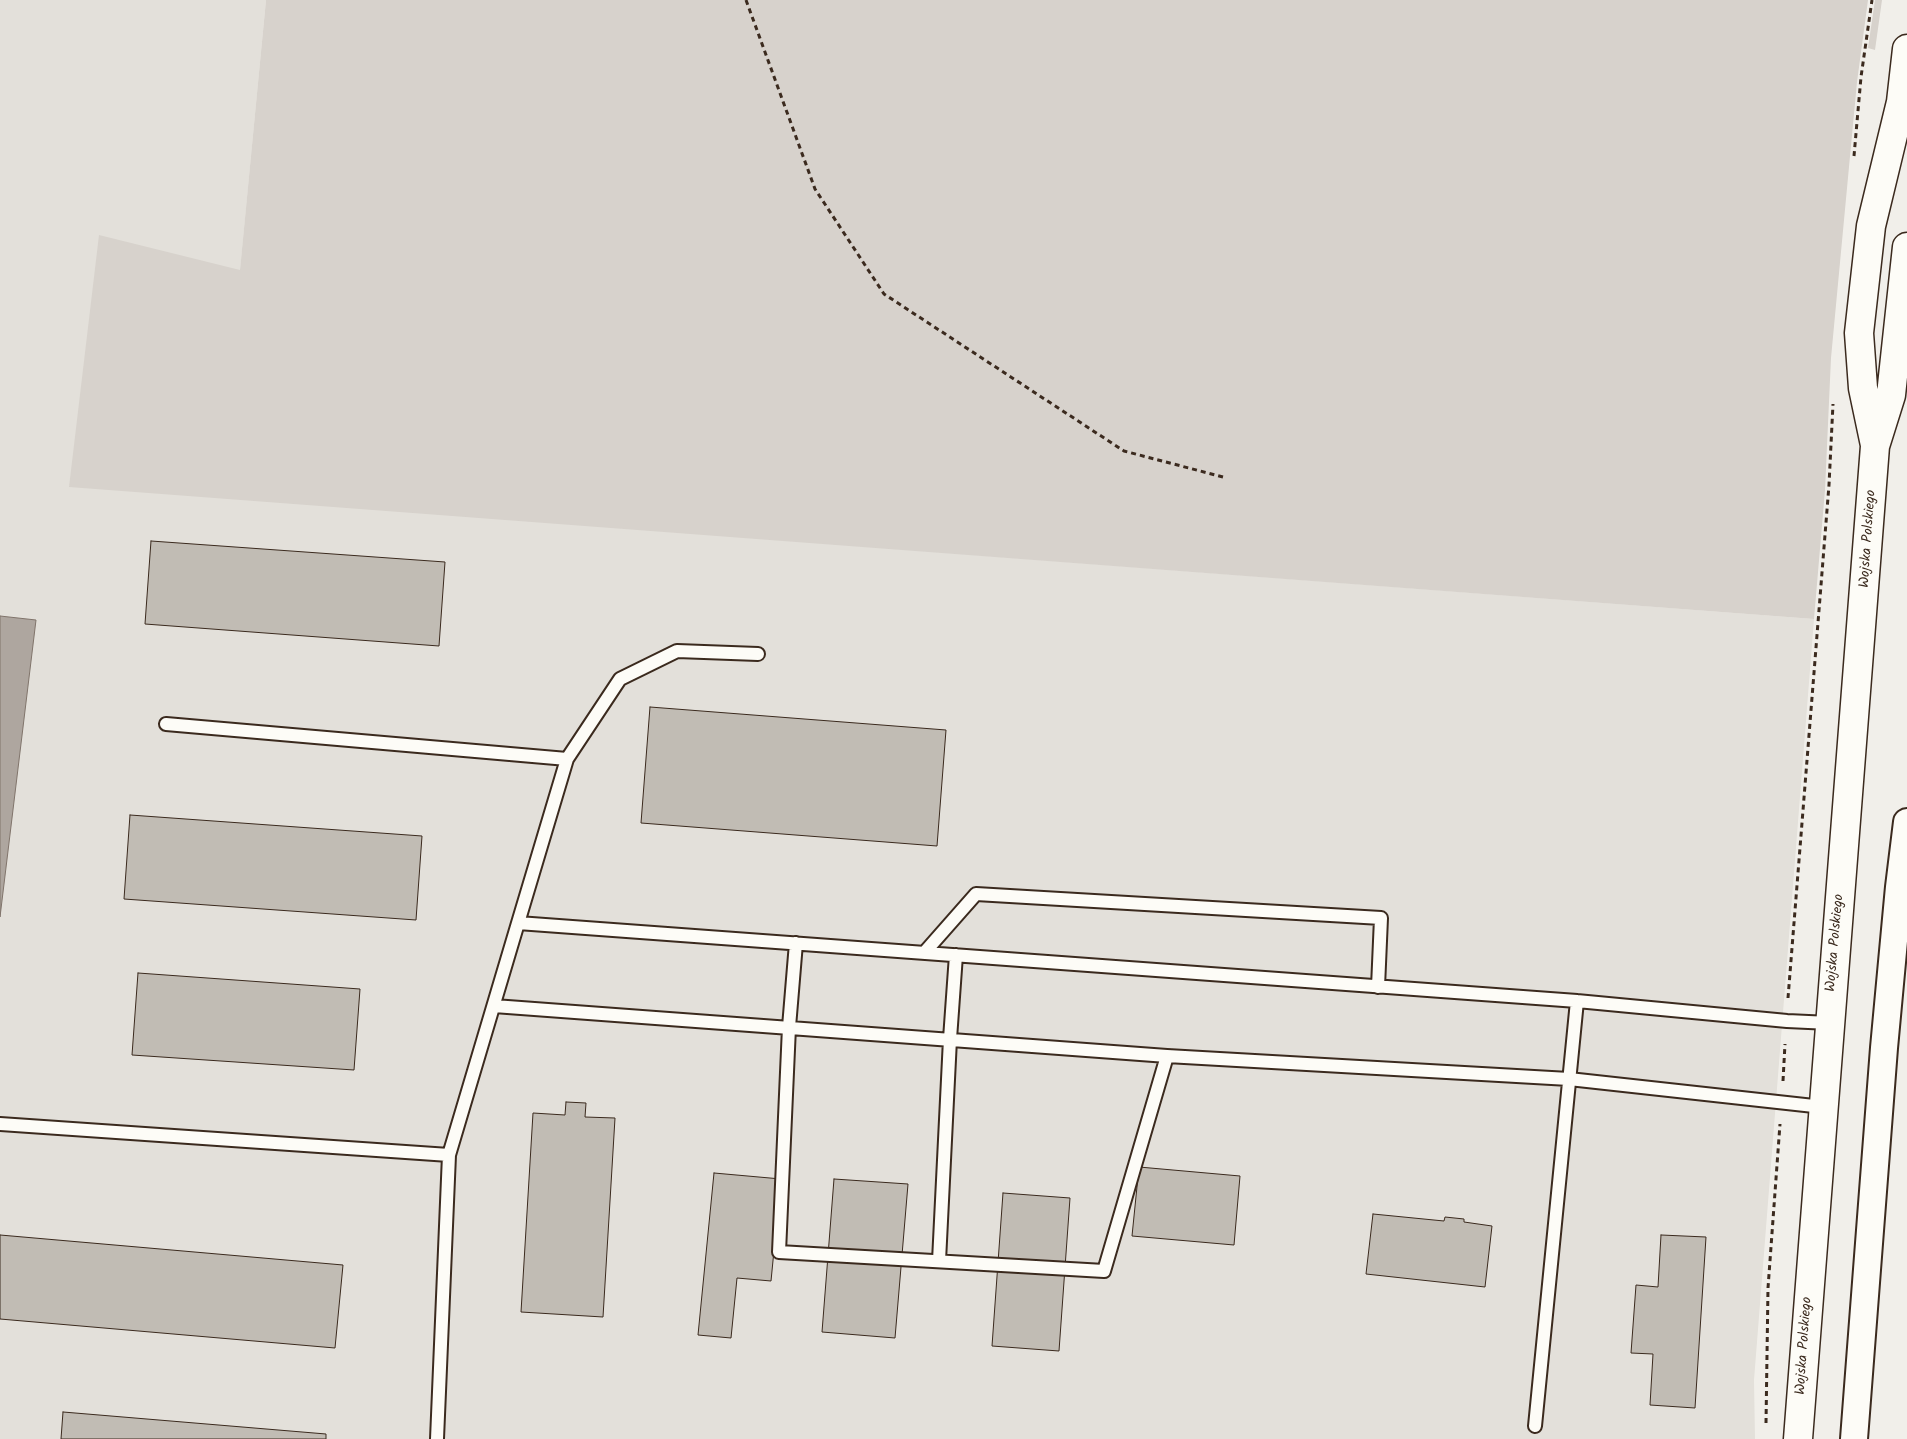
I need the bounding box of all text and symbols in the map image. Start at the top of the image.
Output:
street label: Wojska Polskiego [1857,489,1881,589]
street label: Wojska Polskiego [1823,893,1849,993]
street label: Wojska Polskiego [1793,1296,1817,1396]

